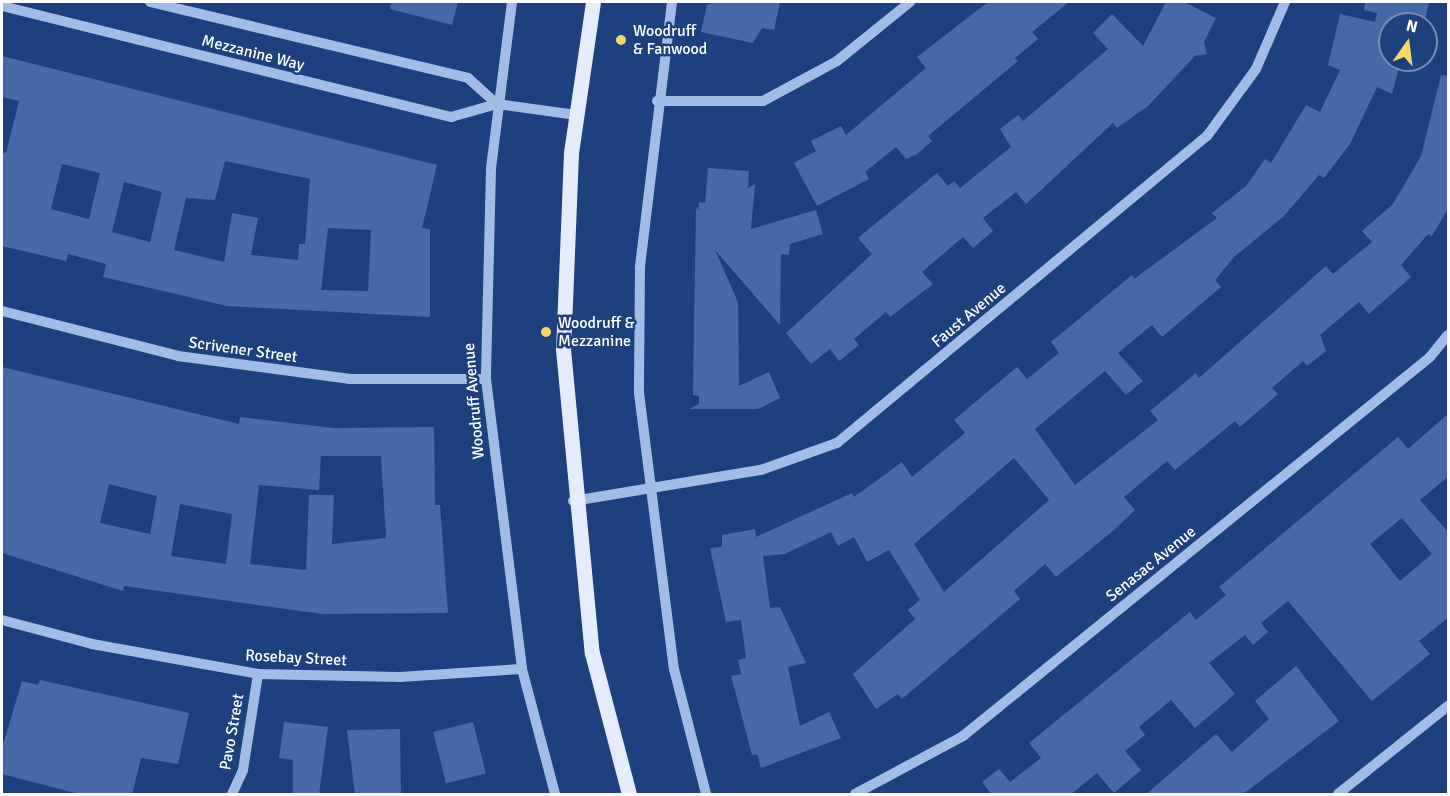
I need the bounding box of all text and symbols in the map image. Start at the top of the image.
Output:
north arrow [1378,12,1438,72]
text: N [1404,15,1420,38]
place label: Woodruff & Fanwood [633,21,707,59]
street label: Mezzanine Way [200,31,306,75]
marker: Woodruff & Fanwood [614,33,628,47]
street label: Faust Avenue [928,278,1010,352]
place label: Woodruff & Mezzanine [558,313,634,351]
marker: Woodruff & Mezzanine [539,325,553,339]
street label: Scrivener Street [187,333,299,367]
street label: Woodruff Avenue [459,342,489,460]
street label: Senasac Avenue [1102,522,1200,606]
street label: Rosebay Street [245,646,347,670]
street label: Pavo Street [216,692,248,772]

